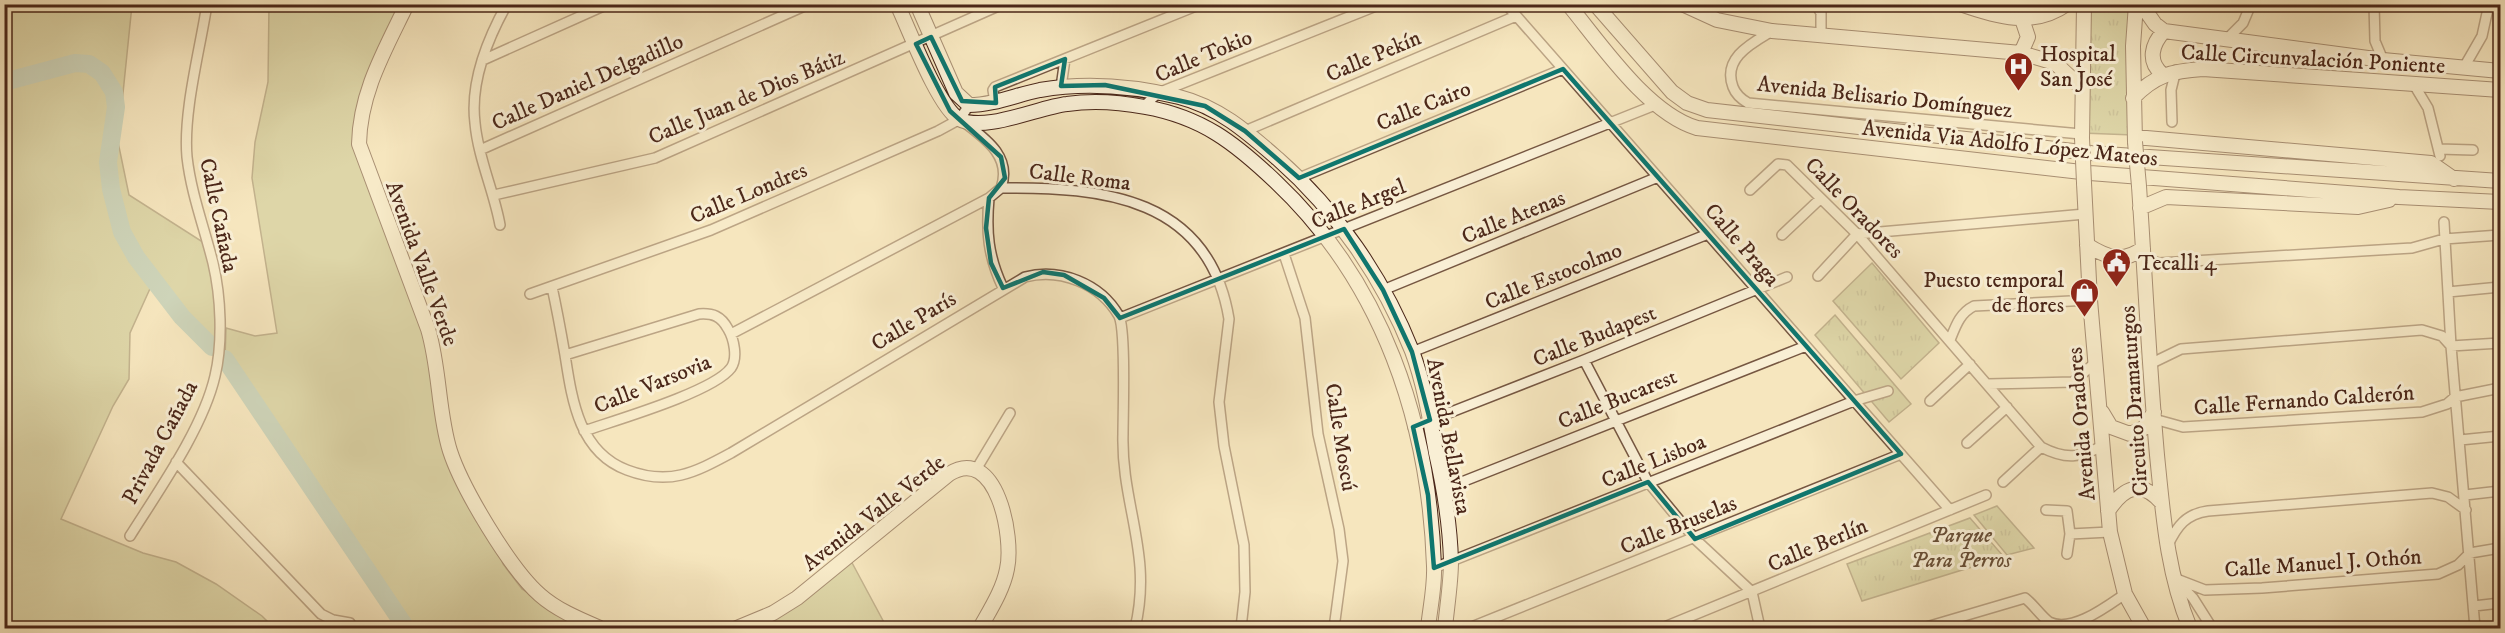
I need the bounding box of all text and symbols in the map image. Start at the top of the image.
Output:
street label: Calle Tokio [1151,24,1256,89]
street label: Calle Pekín [1322,24,1426,88]
street label: Calle Daniel Delgadillo [488,28,688,137]
street label: Calle Circunvalación Poniente [2180,39,2446,80]
place label: Hospital San José [2040,41,2116,93]
street label: Calle Juan de Dios Bátiz [644,44,849,151]
hospital icon: Hospital San José [2003,50,2035,92]
street label: Avenida Belisario Domínguez [1756,71,2014,124]
street label: Calle Cairo [1372,75,1475,138]
street label: Avenida Via Adolfo López Mateos [1861,115,2159,172]
street label: Calle Oradores [1799,152,1909,264]
street label: Calle Cañada [193,156,244,276]
street label: Calle Londres [686,157,811,230]
street label: Calle Roma [1028,158,1133,197]
street label: Calle Argel [1307,173,1410,236]
street label: Avenida Valle Verde [379,177,464,350]
street label: Calle Atenas [1458,184,1569,250]
street label: Calle Praga [1698,198,1786,293]
street label: Calle Estocolmo [1481,237,1626,316]
public building icon: Tecalli 4 [2101,246,2133,288]
place label: Tecalli 4 [2138,250,2218,277]
place label: Puesto temporal de flores [1923,267,2064,319]
shop icon: Puesto temporal de flores [2069,276,2101,318]
street label: Calle París [866,285,961,357]
street label: Calle Budapest [1529,299,1660,373]
street label: Circuito Dramaturgos [2114,305,2155,497]
street label: Avenida Oradores [2061,346,2102,502]
street label: Calle Varsovia [590,348,716,420]
street label: Avenida Bellavista [1420,356,1477,518]
street label: Calle Bucarest [1554,363,1681,436]
street label: Privada Cañada [117,376,204,509]
street label: Calle Fernando Calderón [2193,379,2416,422]
street label: Calle Moscú [1319,381,1362,493]
street label: Calle Lisboa [1597,428,1710,495]
street label: Avenida Valle Verde [797,449,951,577]
street label: Calle Bruselas [1616,490,1741,561]
street label: Calle Berlín [1764,512,1872,578]
park label: Parque Para Perros [1911,522,2013,574]
street label: Calle Manuel J. Othón [2224,543,2423,584]

